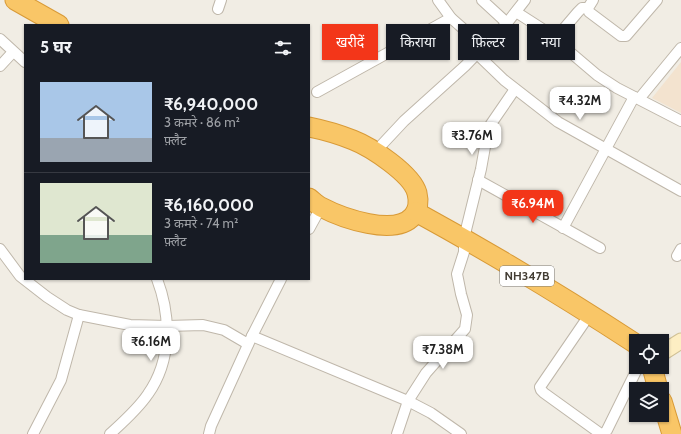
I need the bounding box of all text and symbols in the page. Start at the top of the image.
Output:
chip: खरीदें [322,24,378,60]
chip: किराया [386,24,450,60]
chip: फ़िल्टर [458,24,519,60]
chip: नया [527,24,575,60]
text: 5 घर [40,37,71,57]
icon: filters [272,37,294,59]
pin: ₹4.32M [547,87,613,121]
text: ₹4.32M [559,92,601,108]
text: ₹6,940,000 [164,94,258,114]
icon: home [72,98,120,146]
text: 3 कमरे · 86 m² [164,114,240,130]
pin: ₹3.76M [439,122,505,156]
text: ₹3.76M [451,127,493,143]
text: फ़्लैट [164,132,187,148]
pin: ₹6.94M [500,190,566,224]
text: ₹6,160,000 [164,195,254,215]
text: ₹6.94M [511,195,555,211]
icon: home [72,199,120,247]
text: 3 कमरे · 74 m² [164,215,238,231]
text: फ़्लैट [164,233,187,249]
road number: NH347B [500,266,554,286]
pin: ₹6.16M [118,328,184,362]
text: ₹6.16M [131,333,171,349]
map controls [629,334,669,422]
button: locate [629,334,669,374]
pin: ₹7.38M [410,336,476,370]
text: ₹7.38M [422,341,464,357]
button: layers [629,382,669,422]

